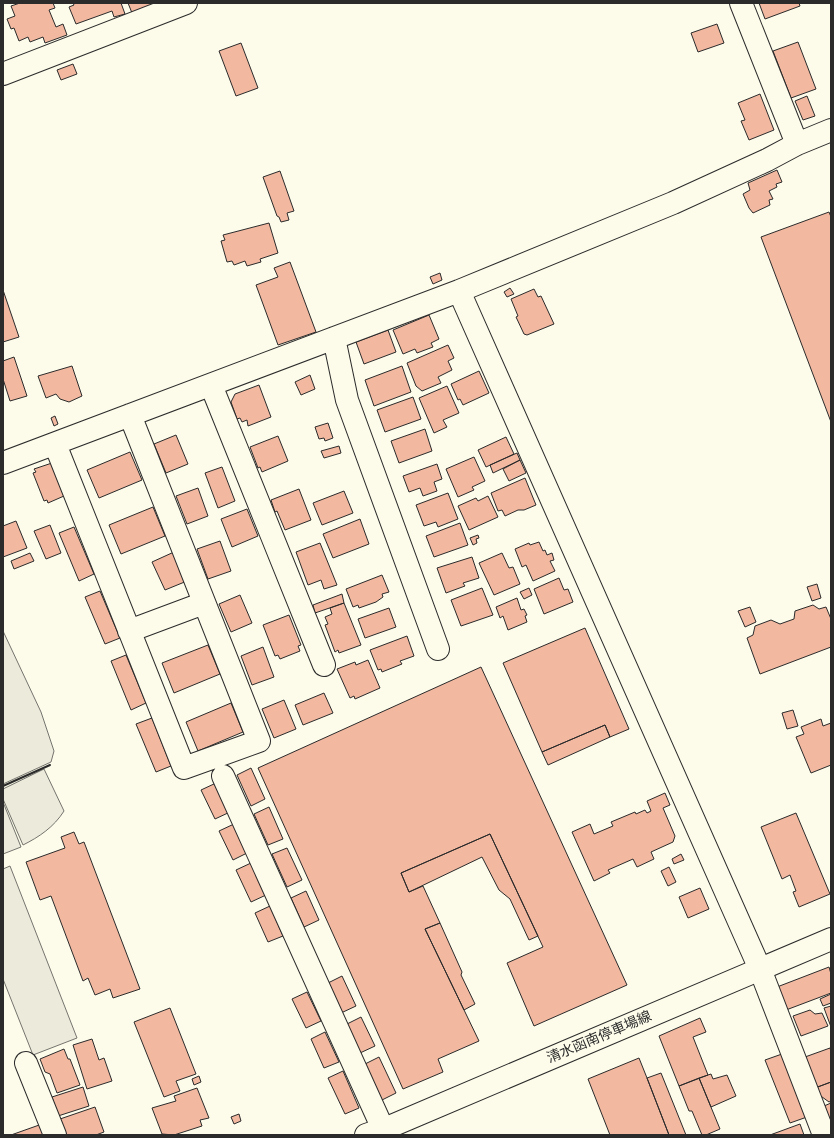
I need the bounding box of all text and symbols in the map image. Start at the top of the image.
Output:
street label: 清水函南停車場線 [544,1007,654,1067]

